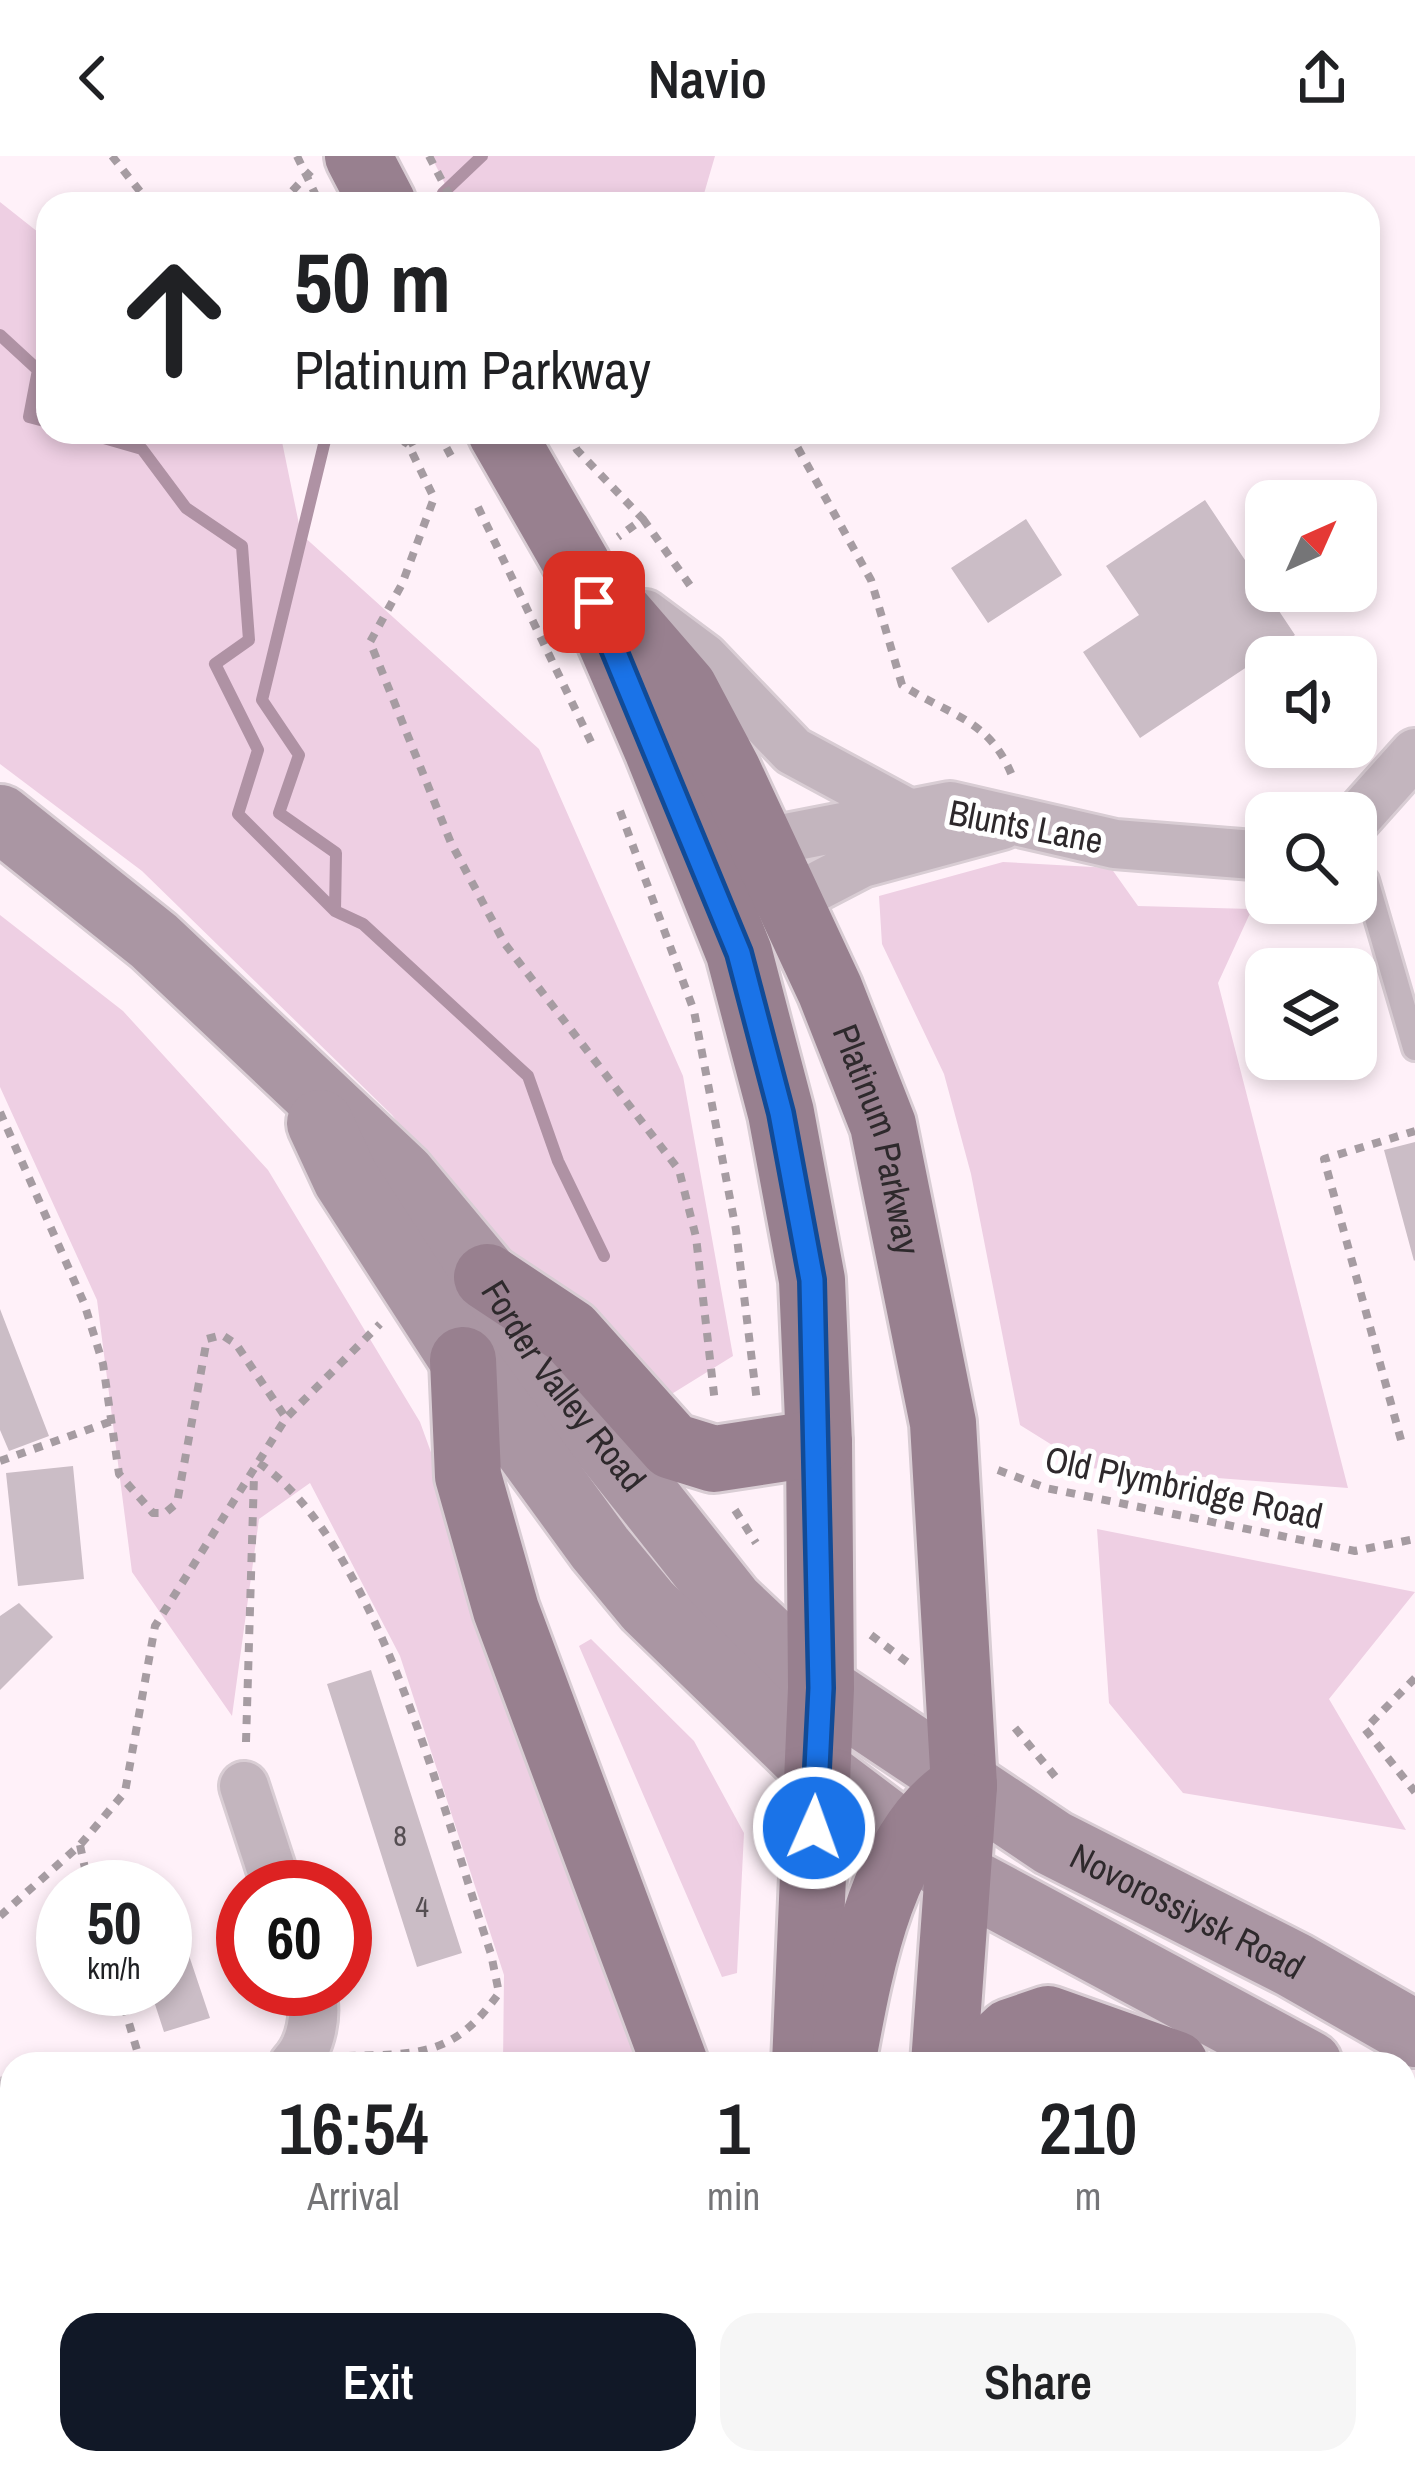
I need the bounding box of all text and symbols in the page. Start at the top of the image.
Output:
text: Navio [648,42,767,115]
icon: back [60,45,126,111]
icon: share [1289,45,1355,111]
text: 50 m [294,225,451,338]
icon: ahead [96,240,252,396]
text: Platinum Parkway [294,333,651,406]
north arrow [1245,480,1377,612]
map controls [1245,480,1377,1080]
pin [543,551,645,653]
icon: arrive [561,569,627,635]
button: sound [1245,636,1377,768]
street label: Blunts Lane [945,788,1107,864]
button: search [1245,792,1377,924]
button: layers [1245,948,1377,1080]
street label: Platinum Parkway [822,1017,933,1259]
street label: Forder Valley Road [471,1271,657,1501]
street label: Old Plymbridge Road [1041,1434,1327,1540]
position arrow [751,1765,877,1891]
house number: 8 [393,1815,407,1855]
street label: Novorossiysk Road [1062,1832,1313,1990]
speed limit sign: 60 [216,1860,372,2016]
text: 50 [87,1882,141,1963]
house number: 4 [415,1886,429,1926]
text: km/h [87,1948,141,1988]
text: 16:54 [279,2079,428,2176]
text: 1 [717,2079,750,2176]
text: 210 [1039,2079,1137,2176]
text: Arrival [307,2170,400,2222]
text: min [707,2170,760,2222]
text: m [1075,2170,1101,2222]
button: Exit [60,2313,696,2451]
button: Share [720,2313,1356,2451]

